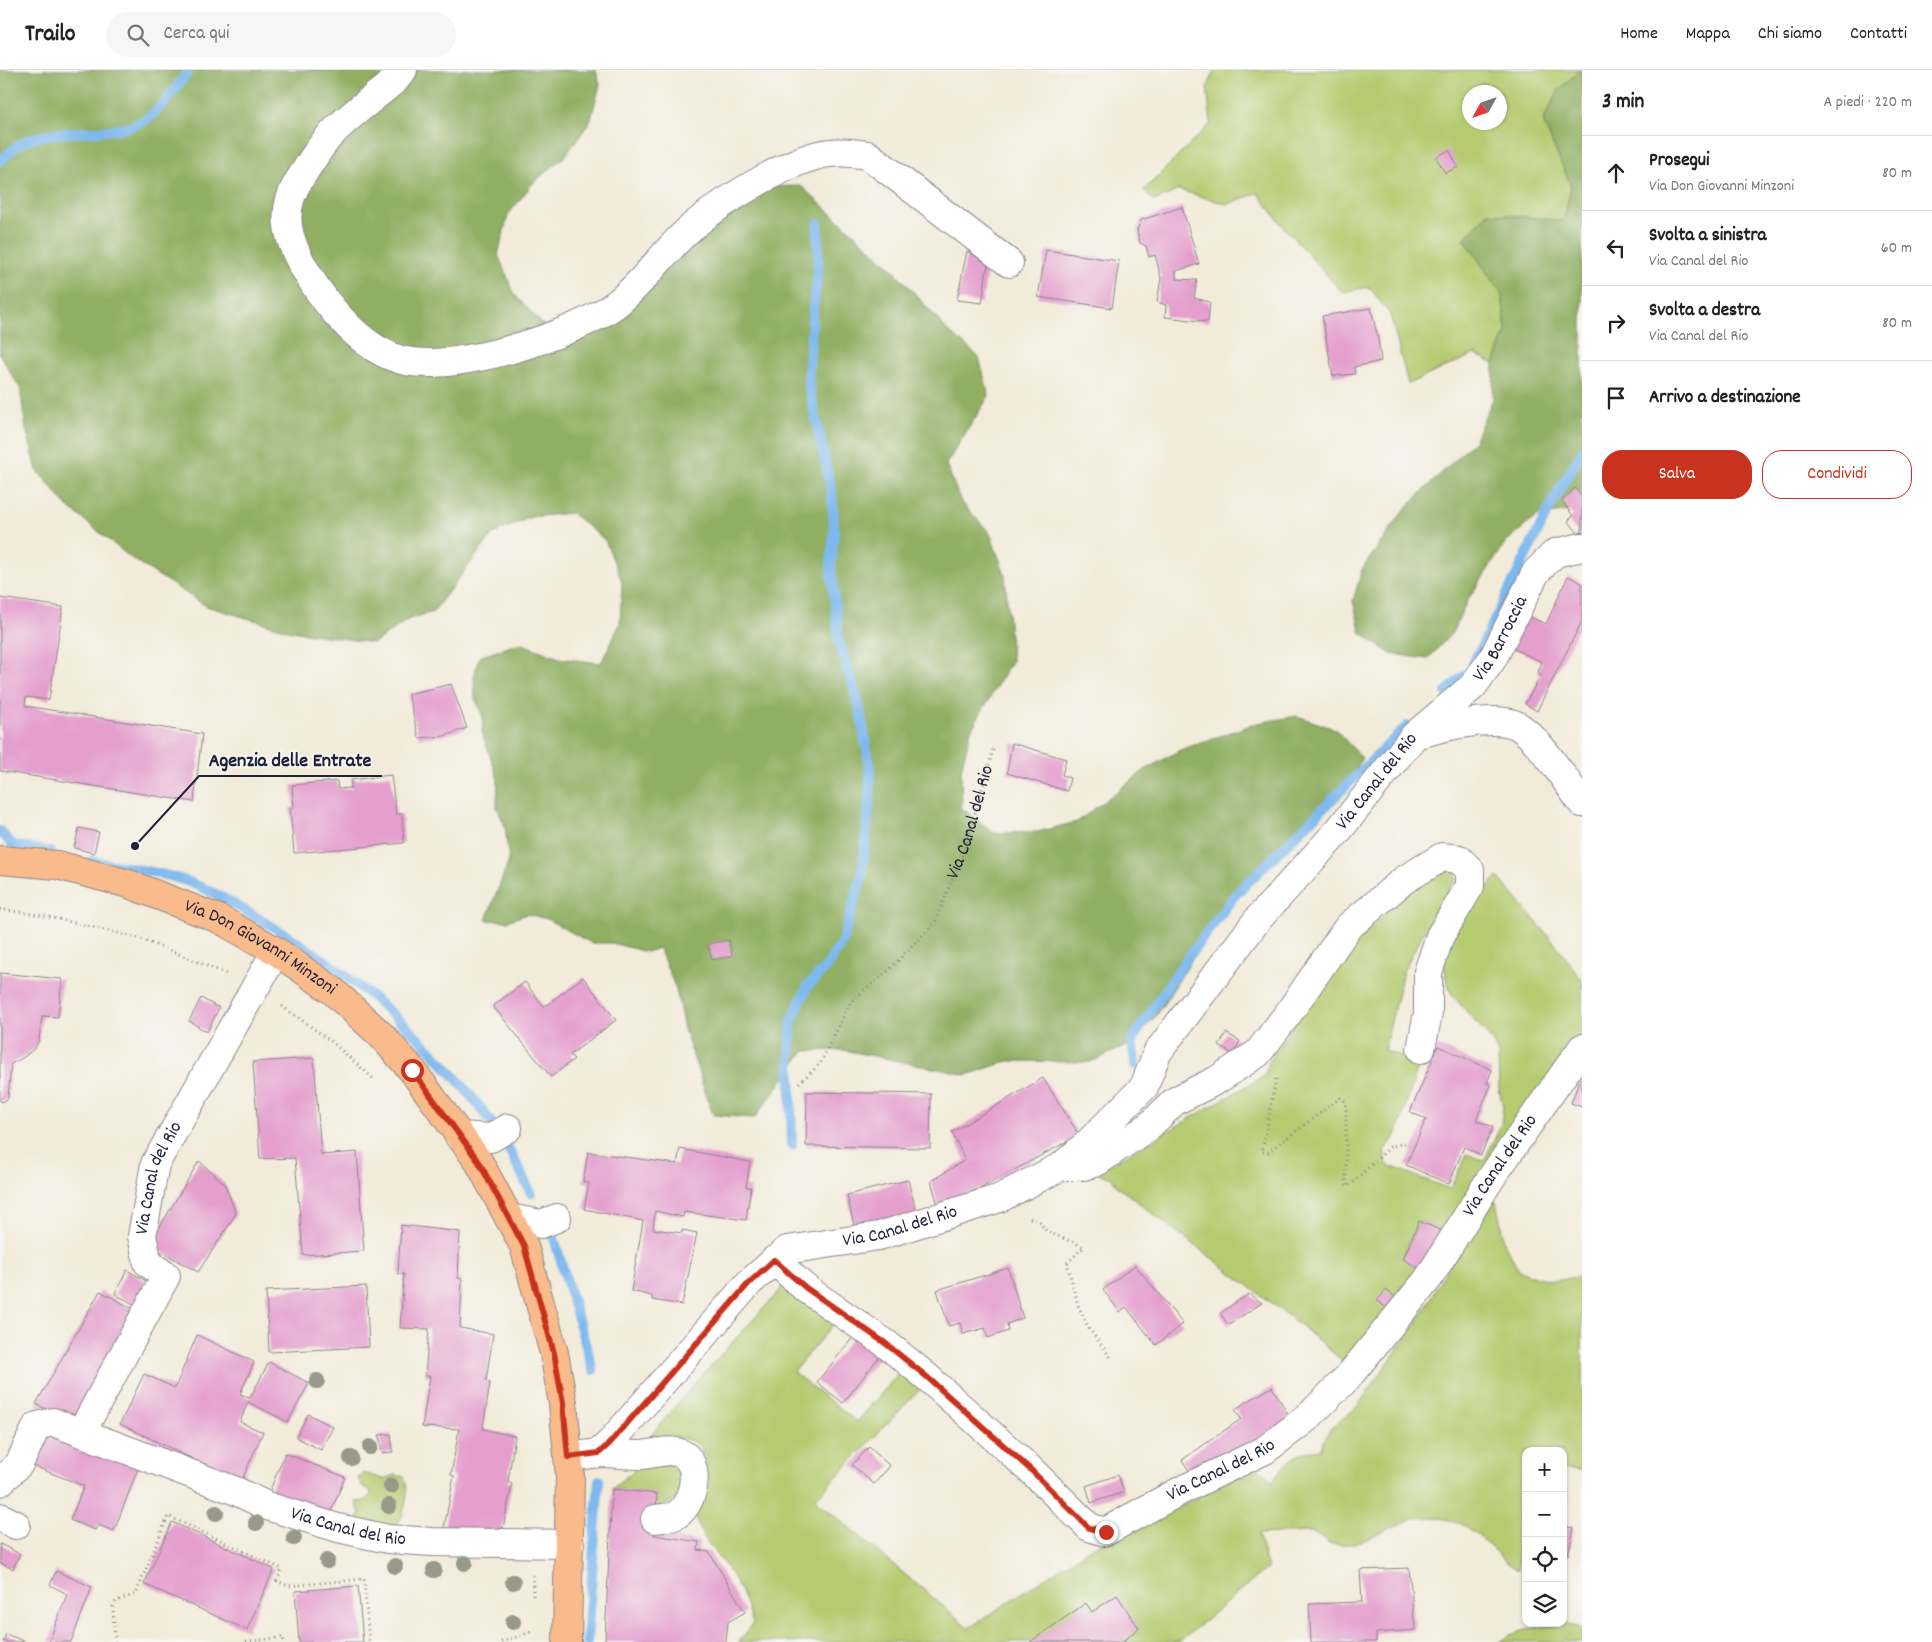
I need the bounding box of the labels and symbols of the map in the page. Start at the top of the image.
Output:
north arrow [1462,85,1507,130]
street label: Via Barroccia [1467,591,1536,687]
street label: Via Canal del Rio [1330,727,1425,836]
callout: Agenzia delle Entrate [199,741,382,776]
text: Agenzia delle Entrate [209,748,372,776]
street label: Via Canal del Rio [940,762,1001,884]
street label: Via Don Giovanni Minzoni [180,893,342,1003]
route start [401,1059,424,1082]
street label: Via Canal del Rio [1456,1109,1545,1222]
street label: Via Canal del Rio [129,1117,190,1237]
street label: Via Canal del Rio [841,1199,961,1255]
street label: Via Canal del Rio [1162,1433,1282,1509]
street label: Via Canal del Rio [287,1501,407,1554]
route end [1095,1521,1118,1544]

